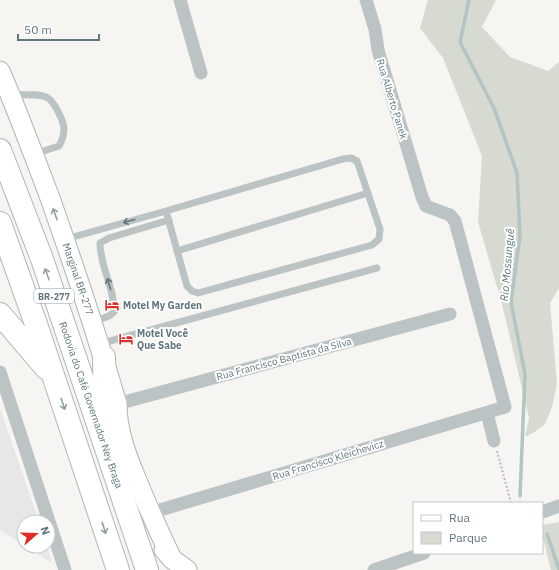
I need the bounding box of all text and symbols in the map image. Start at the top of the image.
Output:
scale bar [18,16,99,42]
text: 50 m [24,22,52,37]
street label: Rua Alberto Panek [374,57,411,141]
one-way arrow [51,209,59,221]
one-way arrow [123,218,136,226]
water label: Rio Mossunguê [497,228,517,302]
street label: Marginal BR-277 [60,241,96,317]
one-way arrow [42,269,50,281]
one-way arrow [104,277,112,290]
road number: BR-277 [34,289,74,303]
hotel icon: Motel My Garden [104,297,120,313]
place label: Motel My Garden [123,299,202,312]
street label: Rodovia do Café Governador Ney Braga [56,320,126,491]
place label: Motel Você Que Sabe [137,327,188,352]
hotel icon: Motel Você Que Sabe [118,331,134,347]
street label: Rua Francisco Baptista da Silva [215,335,354,383]
one-way arrow [59,398,67,410]
street label: Rua Francisco Kleichevicz [271,437,385,483]
legend [413,502,543,554]
text: Rua [449,510,470,525]
north arrow [16,514,56,554]
one-way arrow [100,521,108,533]
text: N [37,524,53,537]
text: Parque [449,530,488,545]

